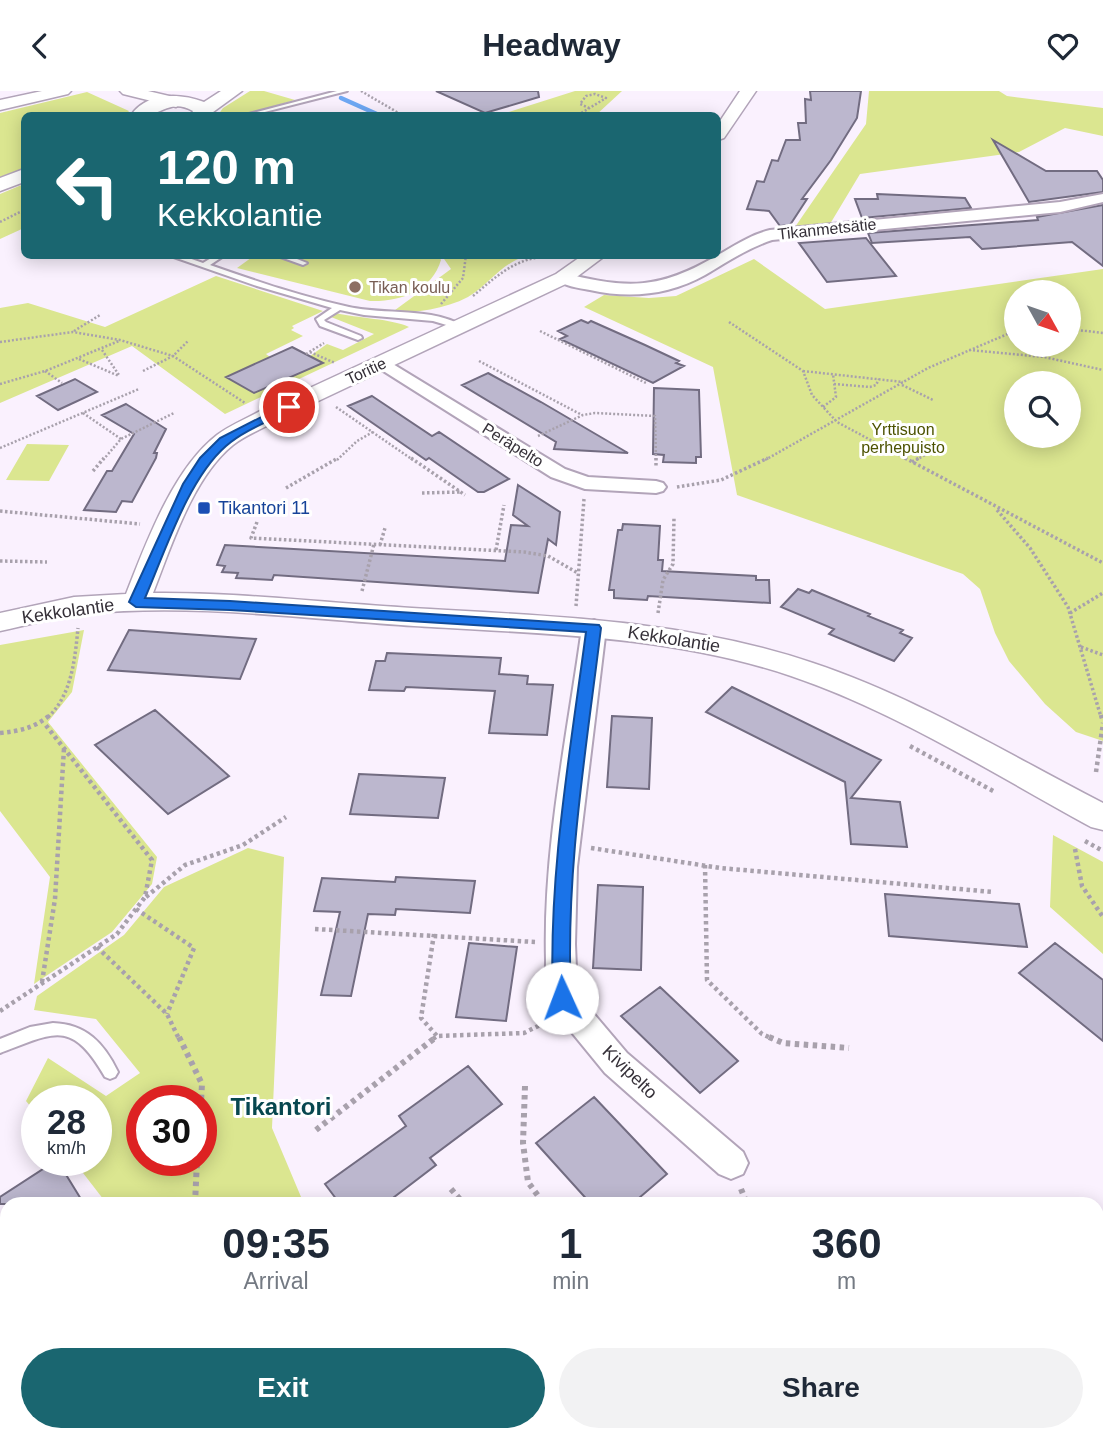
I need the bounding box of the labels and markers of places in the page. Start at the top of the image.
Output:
marker: Tikan koulu [347,279,363,295]
place label: Tikan koulu [369,279,450,296]
pin [259,377,319,437]
place label: Tikantori 11 [218,498,310,518]
marker: Tikantori 11 [196,500,212,516]

